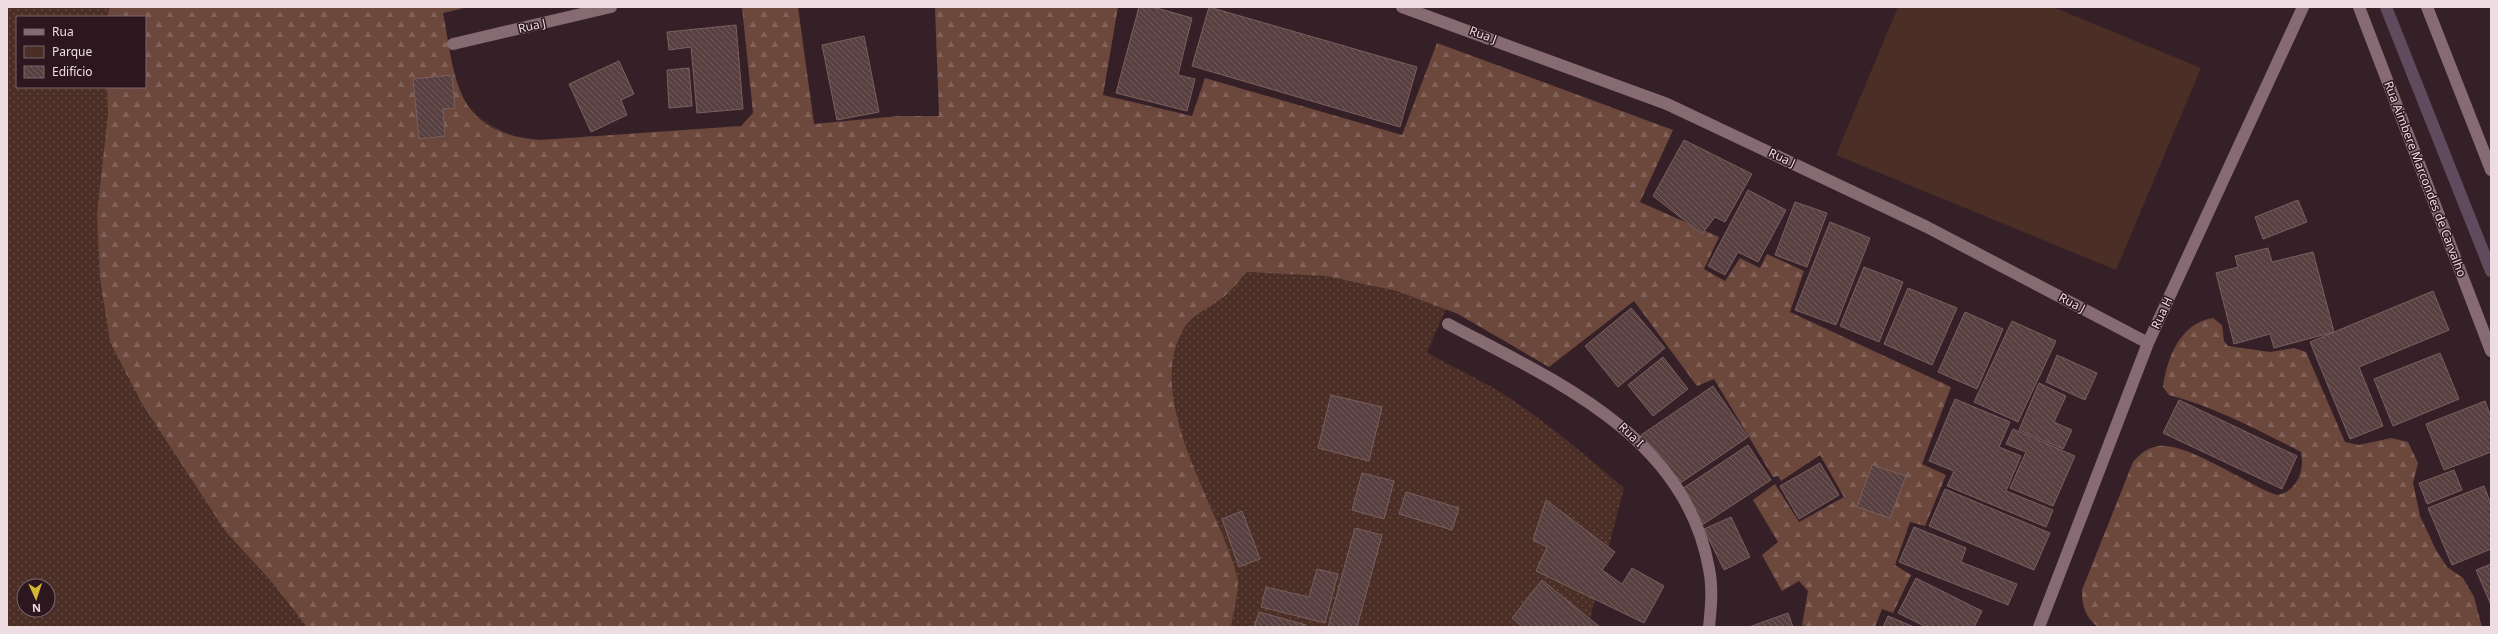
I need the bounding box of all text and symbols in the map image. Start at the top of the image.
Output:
street label: Rua J [516,14,547,37]
legend [16,16,146,88]
street label: Rua J [1467,22,1499,47]
text: Rua [52,23,74,40]
text: Parque [52,43,93,60]
text: Edifício [52,63,93,80]
street label: Rua Aimbere Marcondes de Carvalho [2380,78,2471,279]
street label: Rua J [1766,144,1798,171]
street label: Rua J [2056,288,2089,317]
street label: Rua H [2147,294,2176,332]
street label: Rua I [1615,419,1648,451]
north arrow [16,578,56,618]
text: N [32,601,41,616]

